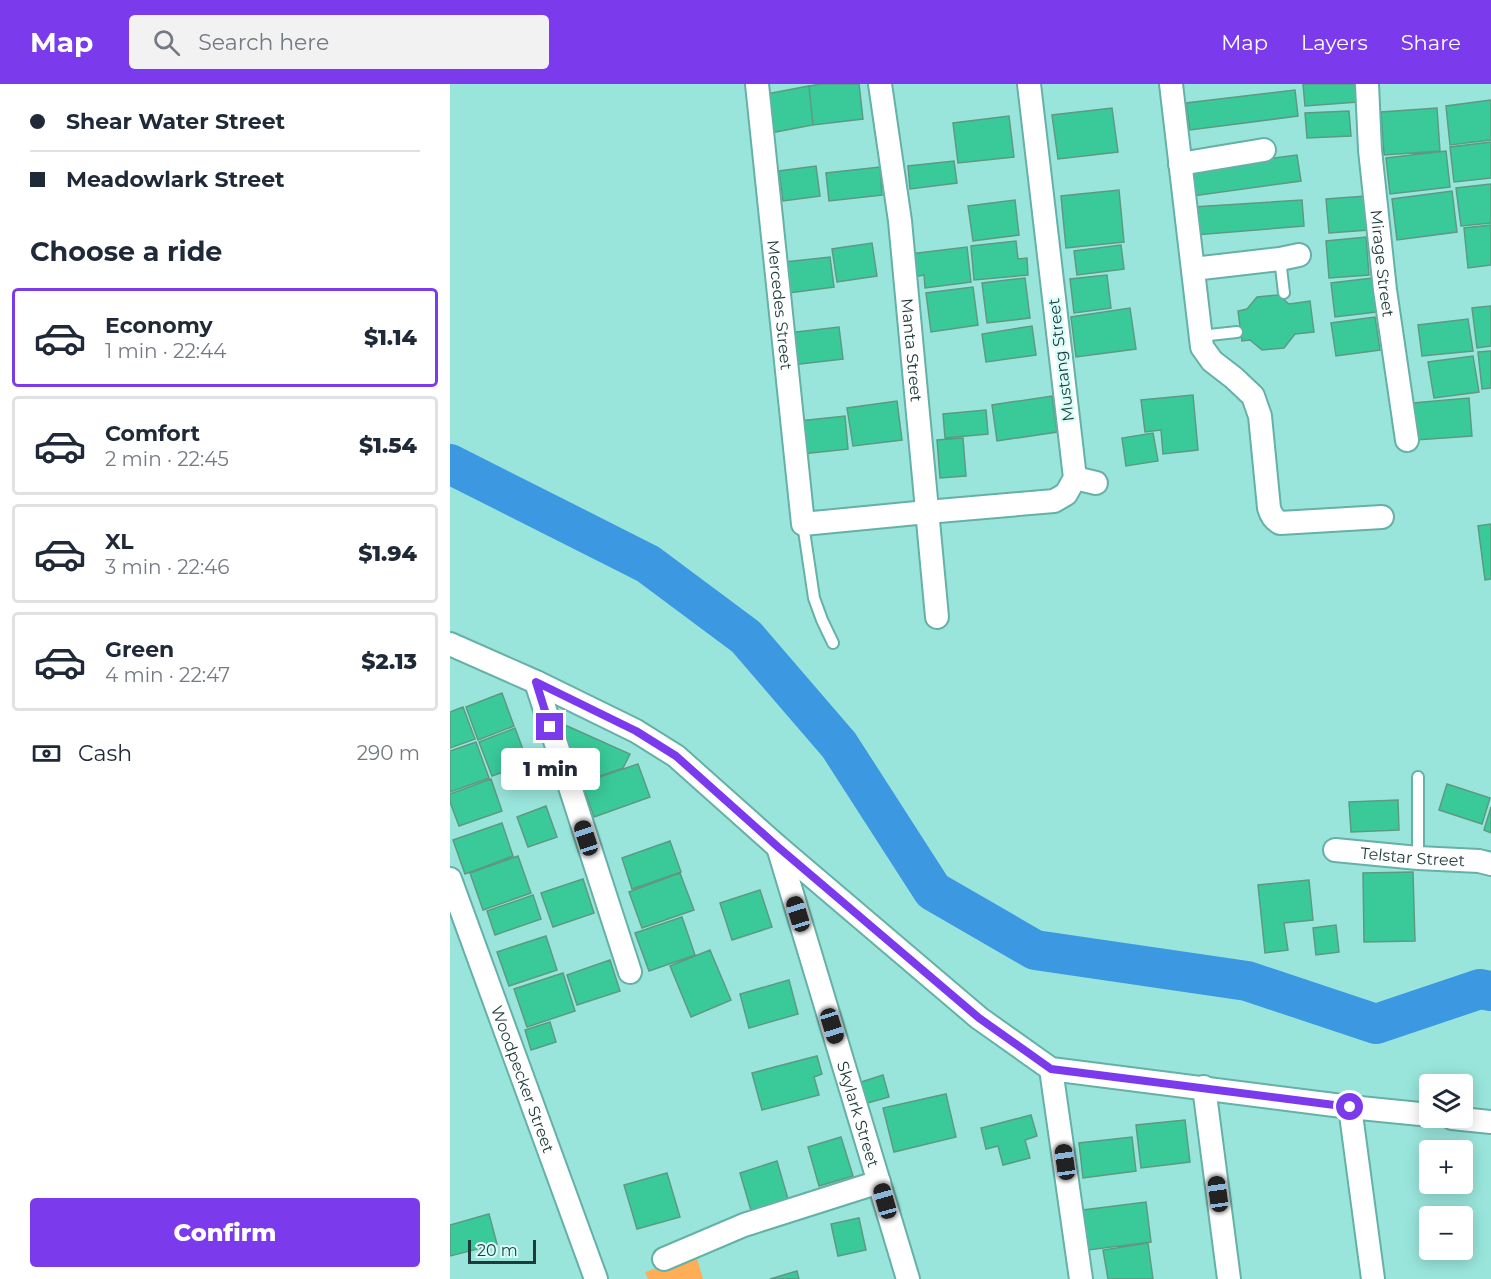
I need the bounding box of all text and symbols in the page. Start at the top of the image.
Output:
search box [129,15,549,69]
text: Map [30,25,93,59]
icon: search [150,26,183,59]
text: Search here [198,29,329,56]
text: Map [1221,30,1268,55]
text: Layers [1301,30,1368,55]
text: Share [1401,30,1461,55]
text: Shear Water Street [66,108,285,135]
text: Meadowlark Street [66,166,285,193]
street label: Mirage Street [1367,209,1398,319]
text: Choose a ride [30,235,222,268]
street label: Mercedes Street [764,239,796,371]
street label: Manta Street [898,297,926,403]
street label: Mustang Street [1044,297,1078,423]
icon: car [33,311,87,365]
text: Economy [105,312,213,339]
text: $1.14 [364,324,417,351]
text: 1 min · 22:44 [105,339,227,363]
icon: car [33,419,87,473]
text: Comfort [105,420,200,447]
text: $1.54 [359,432,417,459]
text: 2 min · 22:45 [105,447,229,471]
icon: car [33,527,87,581]
text: XL [105,528,134,555]
text: $1.94 [358,540,417,567]
text: 3 min · 22:46 [105,555,230,579]
icon: car [33,635,87,689]
text: Green [105,636,174,663]
text: $2.13 [361,648,417,675]
text: 4 min · 22:47 [105,663,230,687]
route end [536,713,563,740]
icon: cash [30,737,63,770]
text: Cash [78,740,132,767]
text: 290 m [357,741,420,765]
callout: 1 min [501,748,600,790]
text: 1 min [523,757,578,781]
car [572,818,600,858]
street label: Telstar Street [1360,843,1466,870]
car [784,894,812,934]
street label: Woodpecker Street [487,1003,559,1156]
car [818,1006,846,1046]
street label: Skylark Street [833,1059,883,1170]
map controls [1419,1074,1473,1260]
button: layers [1419,1074,1473,1128]
route start [1336,1093,1363,1120]
button: + [1419,1140,1473,1194]
car [1054,1143,1076,1181]
car [1207,1175,1229,1213]
car [871,1181,899,1221]
button: Confirm [30,1198,420,1267]
button: − [1419,1206,1473,1260]
scale bar [468,1237,536,1264]
text: 20 m [477,1241,518,1260]

